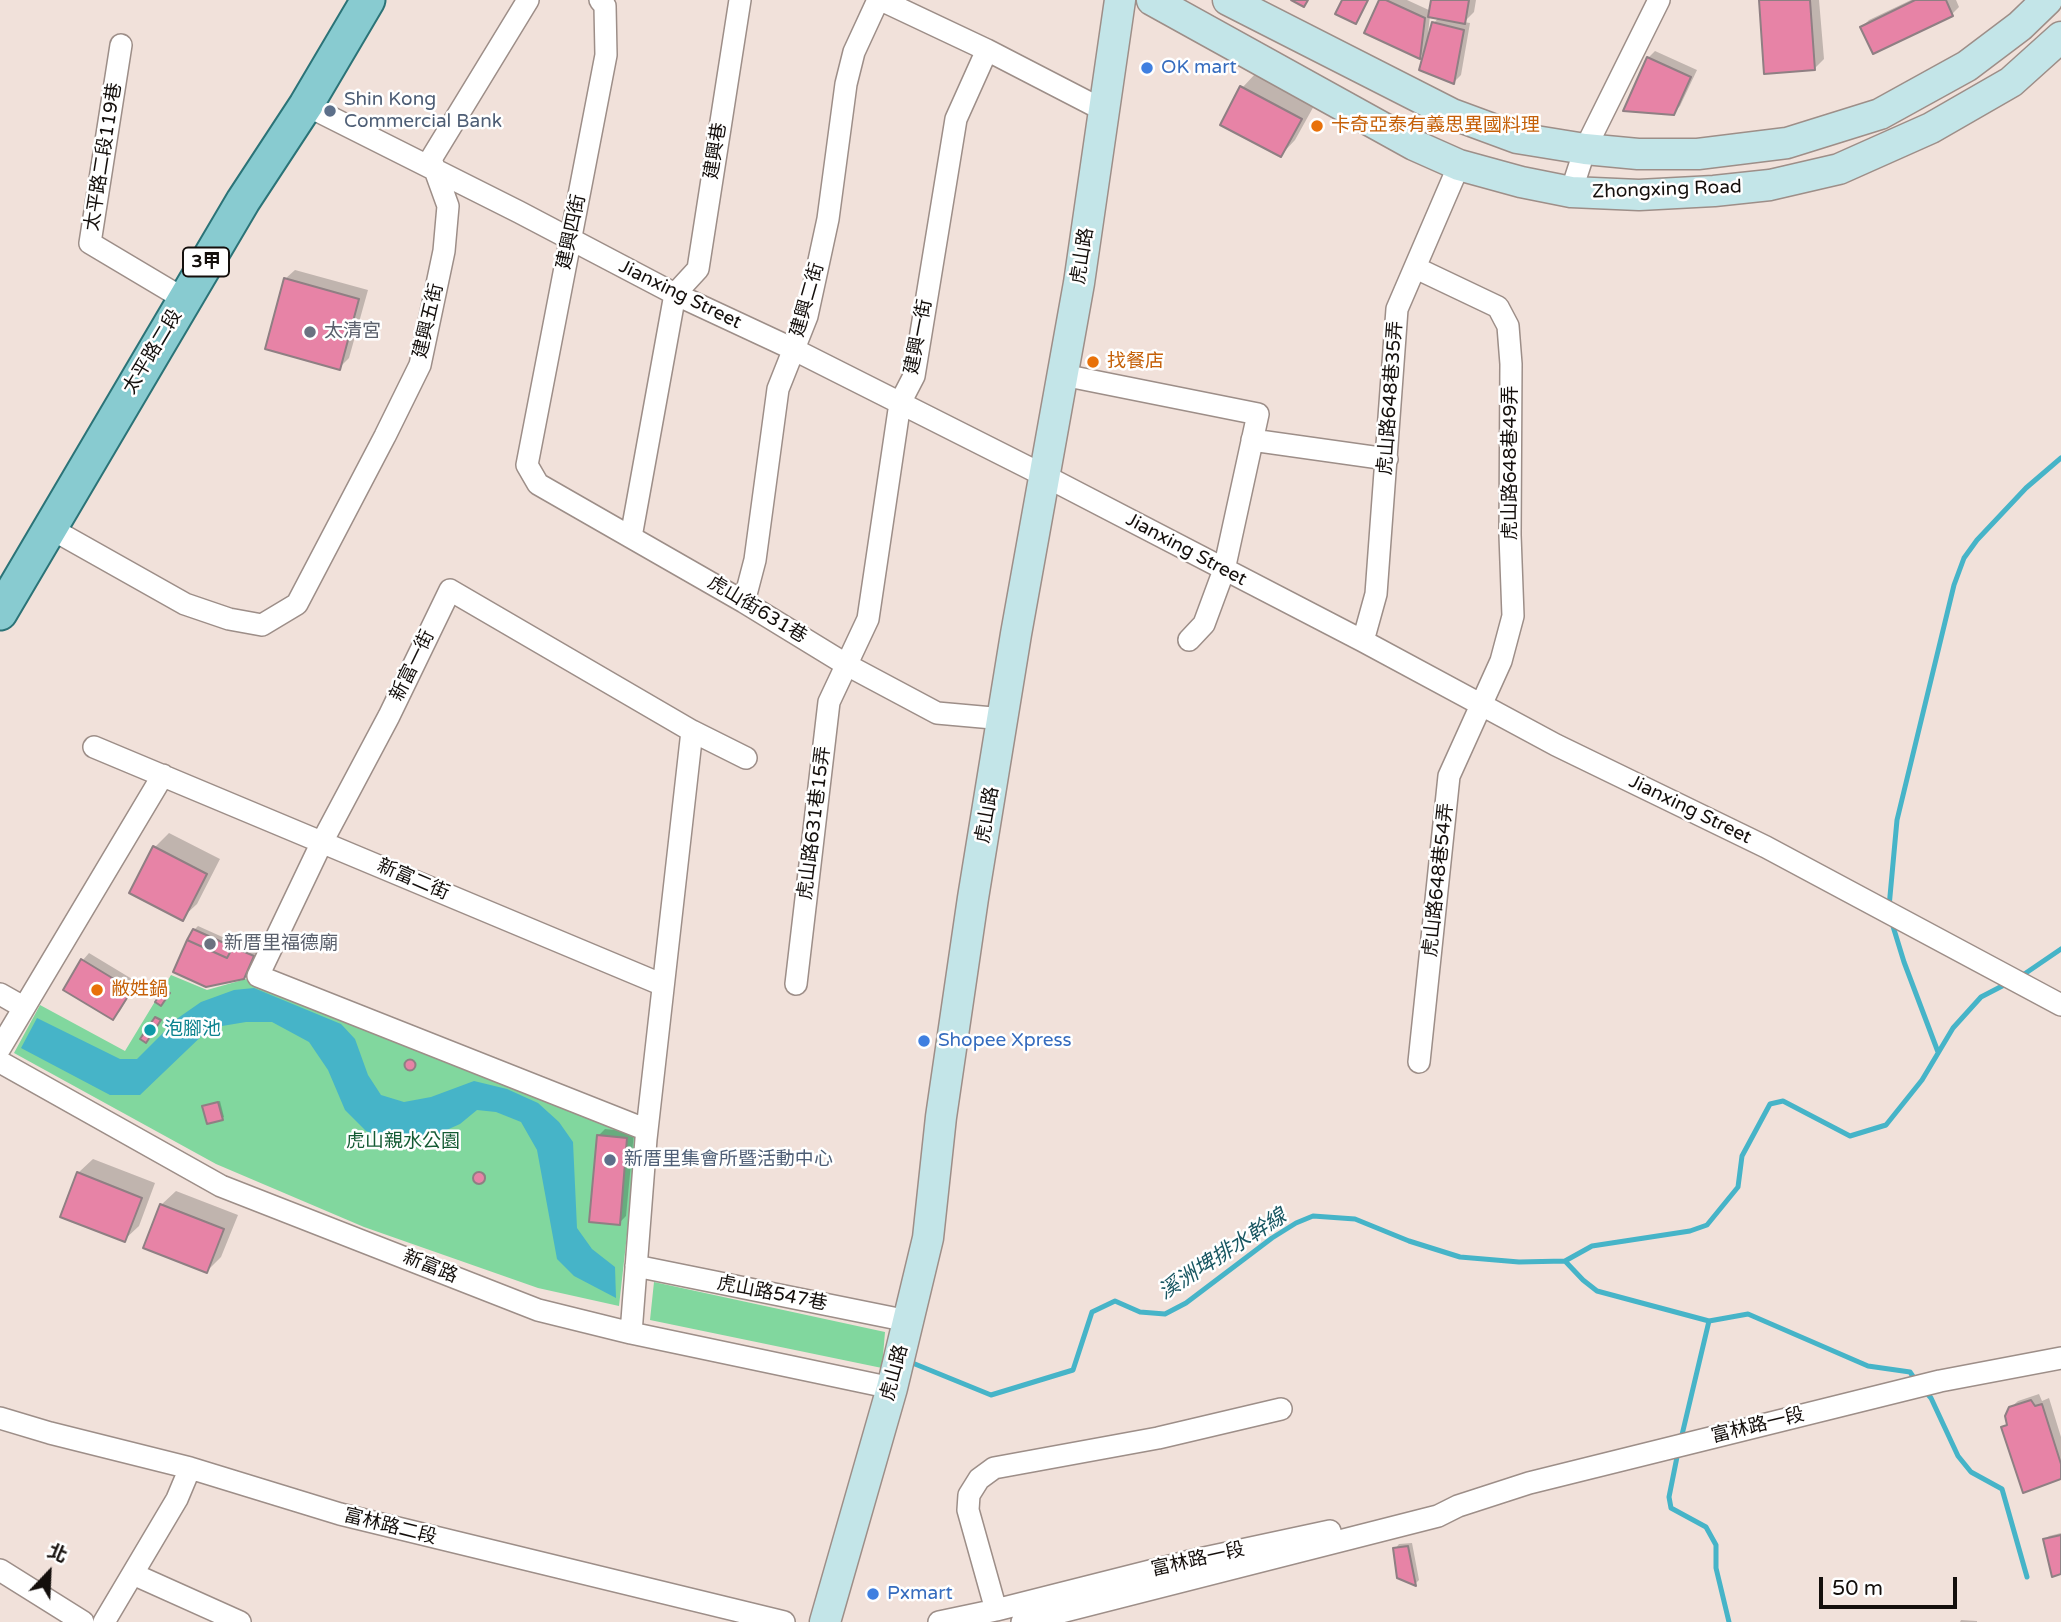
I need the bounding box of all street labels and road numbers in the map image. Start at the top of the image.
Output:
street label: 太平路二段119巷 [81,81,127,233]
street label: 建興巷 [700,121,732,181]
street label: Zhongxing Road [1592,176,1742,204]
street label: 建興四街 [553,192,591,272]
street label: 虎山路 [1067,226,1099,286]
road number: 3甲 [183,248,229,276]
street label: Jianxing Street [615,255,745,335]
street label: 建興二街 [787,260,829,340]
street label: 建興五街 [409,281,449,361]
street label: 建興一街 [901,298,937,376]
street label: 太平路二段 [119,305,187,399]
street label: 虎山路648巷35弄 [1374,320,1408,476]
street label: 虎山路648巷49弄 [1500,386,1522,540]
street label: Jianxing Street [1122,509,1250,591]
street label: 虎山街631巷 [703,571,811,649]
street label: 新富一街 [386,627,440,705]
street label: 虎山路631巷15弄 [794,745,836,901]
street label: Jianxing Street [1625,770,1755,850]
street label: 虎山路 [972,785,1004,845]
street label: 虎山路648巷54弄 [1420,802,1458,958]
street label: 新富二街 [374,855,452,905]
street label: 新富路 [399,1246,461,1288]
street label: 虎山路547巷 [715,1272,829,1316]
street label: 虎山路 [877,1343,913,1403]
street label: 富林路一段 [1709,1403,1807,1449]
street label: 富林路二段 [341,1504,439,1550]
street label: 富林路一段 [1149,1538,1247,1582]

